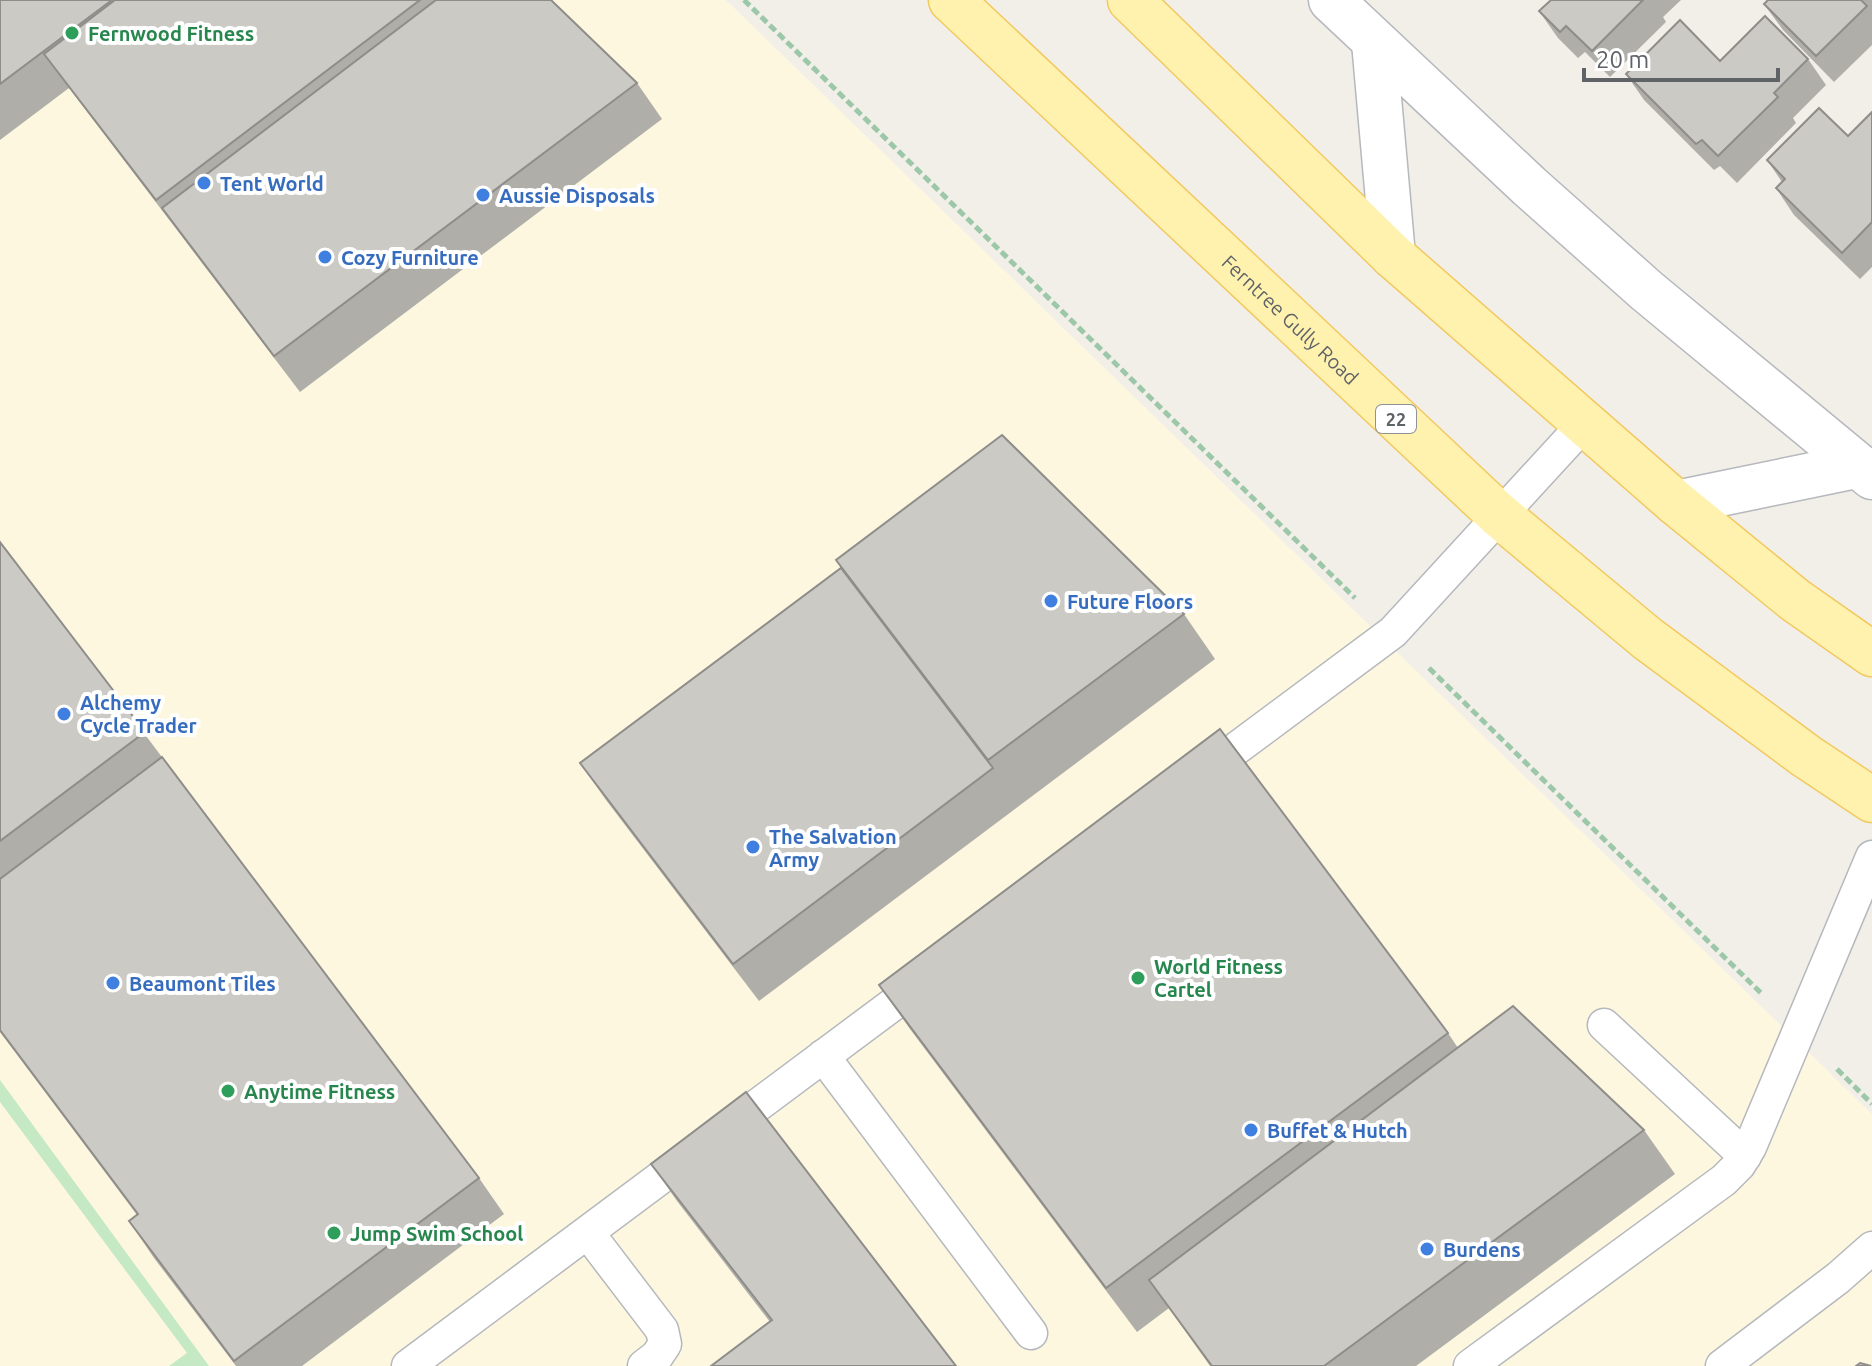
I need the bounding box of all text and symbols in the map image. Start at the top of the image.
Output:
place label: Fernwood Fitness [88,22,254,45]
marker: Fernwood Fitness [63,24,81,42]
scale bar [1584,32,1778,82]
text: 20 m [1596,46,1649,73]
place label: Tent World [220,172,324,195]
marker: Tent World [195,174,213,192]
place label: Aussie Disposals [499,184,655,207]
marker: Aussie Disposals [474,186,492,204]
place label: Cozy Furniture [341,246,479,269]
marker: Cozy Furniture [316,248,334,266]
street label: Ferntree Gully Road [1218,250,1363,389]
road number: 22 [1376,405,1416,433]
place label: Future Floors [1067,590,1193,613]
marker: Future Floors [1042,592,1060,610]
place label: Alchemy Cycle Trader [80,691,198,737]
marker: Alchemy Cycle Trader [55,705,73,723]
place label: The Salvation Army [769,825,897,871]
marker: The Salvation Army [744,838,762,856]
place label: World Fitness Cartel [1154,955,1283,1001]
marker: World Fitness Cartel [1129,969,1147,987]
place label: Beaumont Tiles [129,972,276,995]
marker: Beaumont Tiles [104,974,122,992]
place label: Anytime Fitness [244,1080,395,1103]
marker: Anytime Fitness [219,1082,237,1100]
place label: Buffet & Hutch [1267,1119,1408,1142]
marker: Buffet & Hutch [1242,1121,1260,1139]
place label: Jump Swim School [350,1222,523,1245]
marker: Jump Swim School [325,1224,343,1242]
place label: Burdens [1443,1238,1521,1261]
marker: Burdens [1418,1240,1436,1258]

